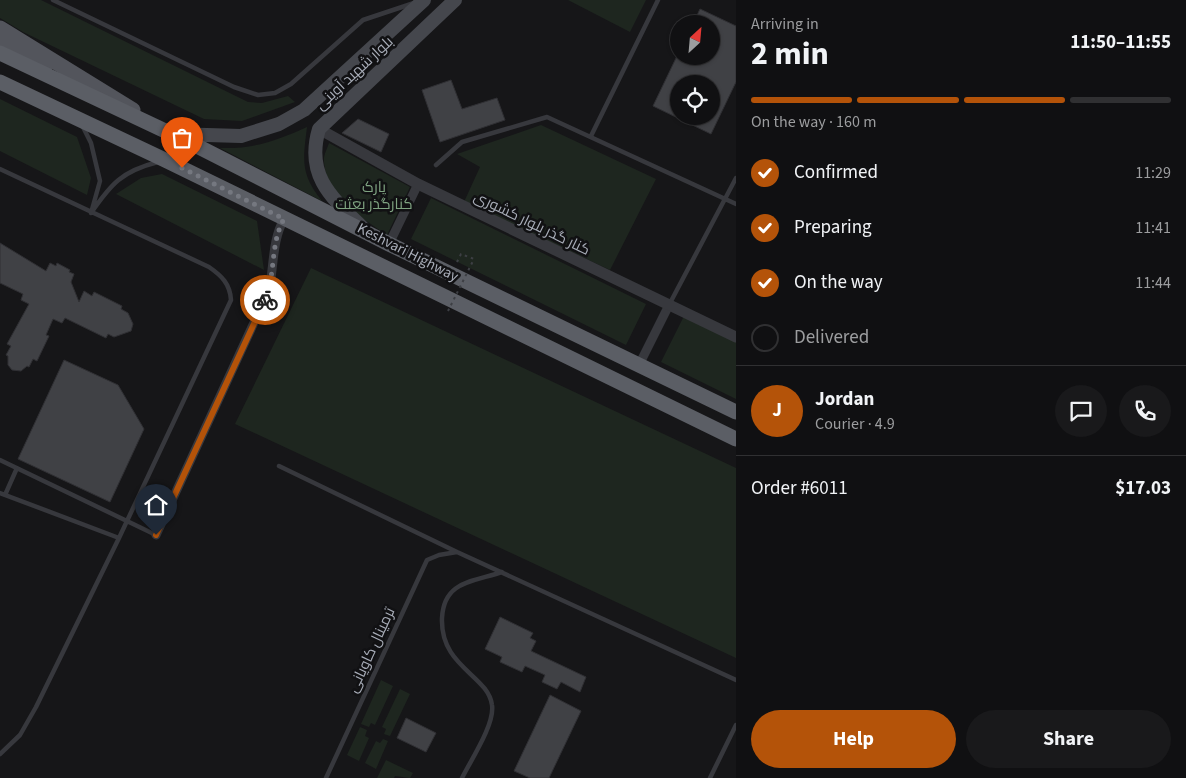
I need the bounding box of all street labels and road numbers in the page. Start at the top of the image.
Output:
street label: بلوار شهید آوینی [311,32,398,115]
street label: کنار گذر بلوار کشوری [470,186,593,261]
street label: Keshvari Highway [354,218,462,287]
street label: ترمینال کاویانی [342,604,400,696]

